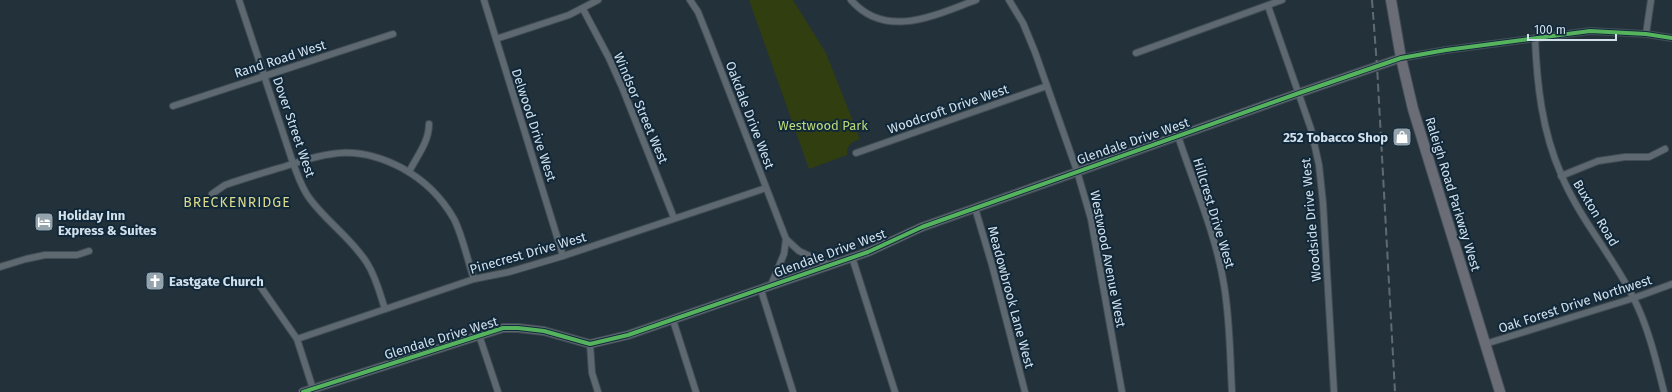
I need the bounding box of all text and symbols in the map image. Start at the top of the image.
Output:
scale bar [1528,16,1616,42]
text: 100 m [1534,23,1566,37]
street label: Rand Road West [232,37,328,81]
street label: Windsor Street West [611,50,671,166]
street label: Oakdale Drive West [723,59,778,171]
street label: Delwood Drive West [509,67,559,183]
street label: Dover Street West [270,75,318,179]
street label: Woodcroft Drive West [886,81,1011,137]
street label: Glendale Drive West [1075,115,1192,167]
street label: Raleigh Road Parkway West [1422,115,1484,273]
park label: Westwood Park [778,118,868,133]
shop icon: 252 Tobacco Shop [1391,126,1413,148]
place label: 252 Tobacco Shop [1283,130,1388,145]
street label: Hillcrest Drive West [1190,156,1238,270]
street label: Woodside Drive West [1298,157,1324,282]
street label: Buxton Road [1570,177,1622,249]
street label: Westwood Avenue West [1087,189,1129,329]
district label: BRECKENRIDGE [183,194,291,211]
place label: Holiday Inn Express & Suites [58,208,157,238]
hotel icon: Holiday Inn Express & Suites [33,211,55,233]
street label: Meadowbrook Lane West [985,224,1037,370]
street label: Glendale Drive West [772,226,888,280]
street label: Pinecrest Drive West [468,229,588,277]
church icon: Eastgate Church [144,270,166,292]
street label: Oak Forest Drive Northwest [1496,272,1654,336]
place label: Eastgate Church [169,274,264,289]
street label: Glendale Drive West [382,313,500,362]

